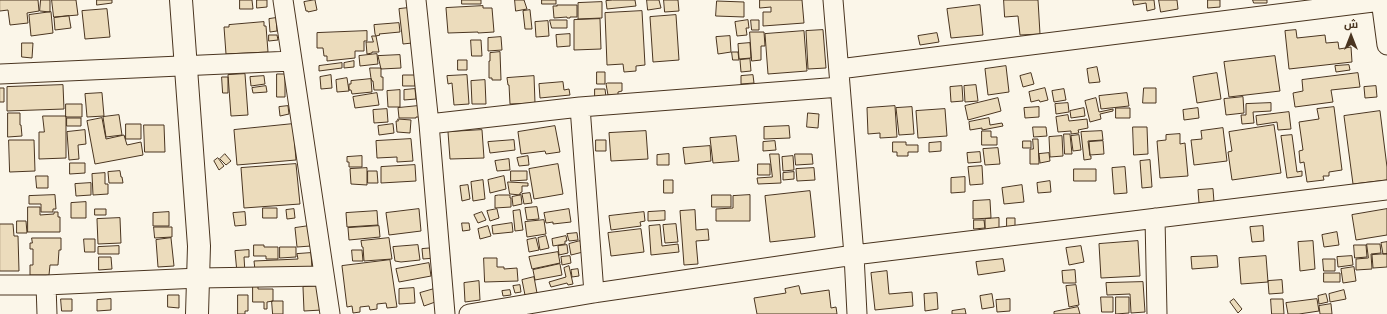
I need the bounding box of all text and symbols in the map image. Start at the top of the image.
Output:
north arrow [1331,16,1371,56]
text: ش [1344,17,1358,31]

